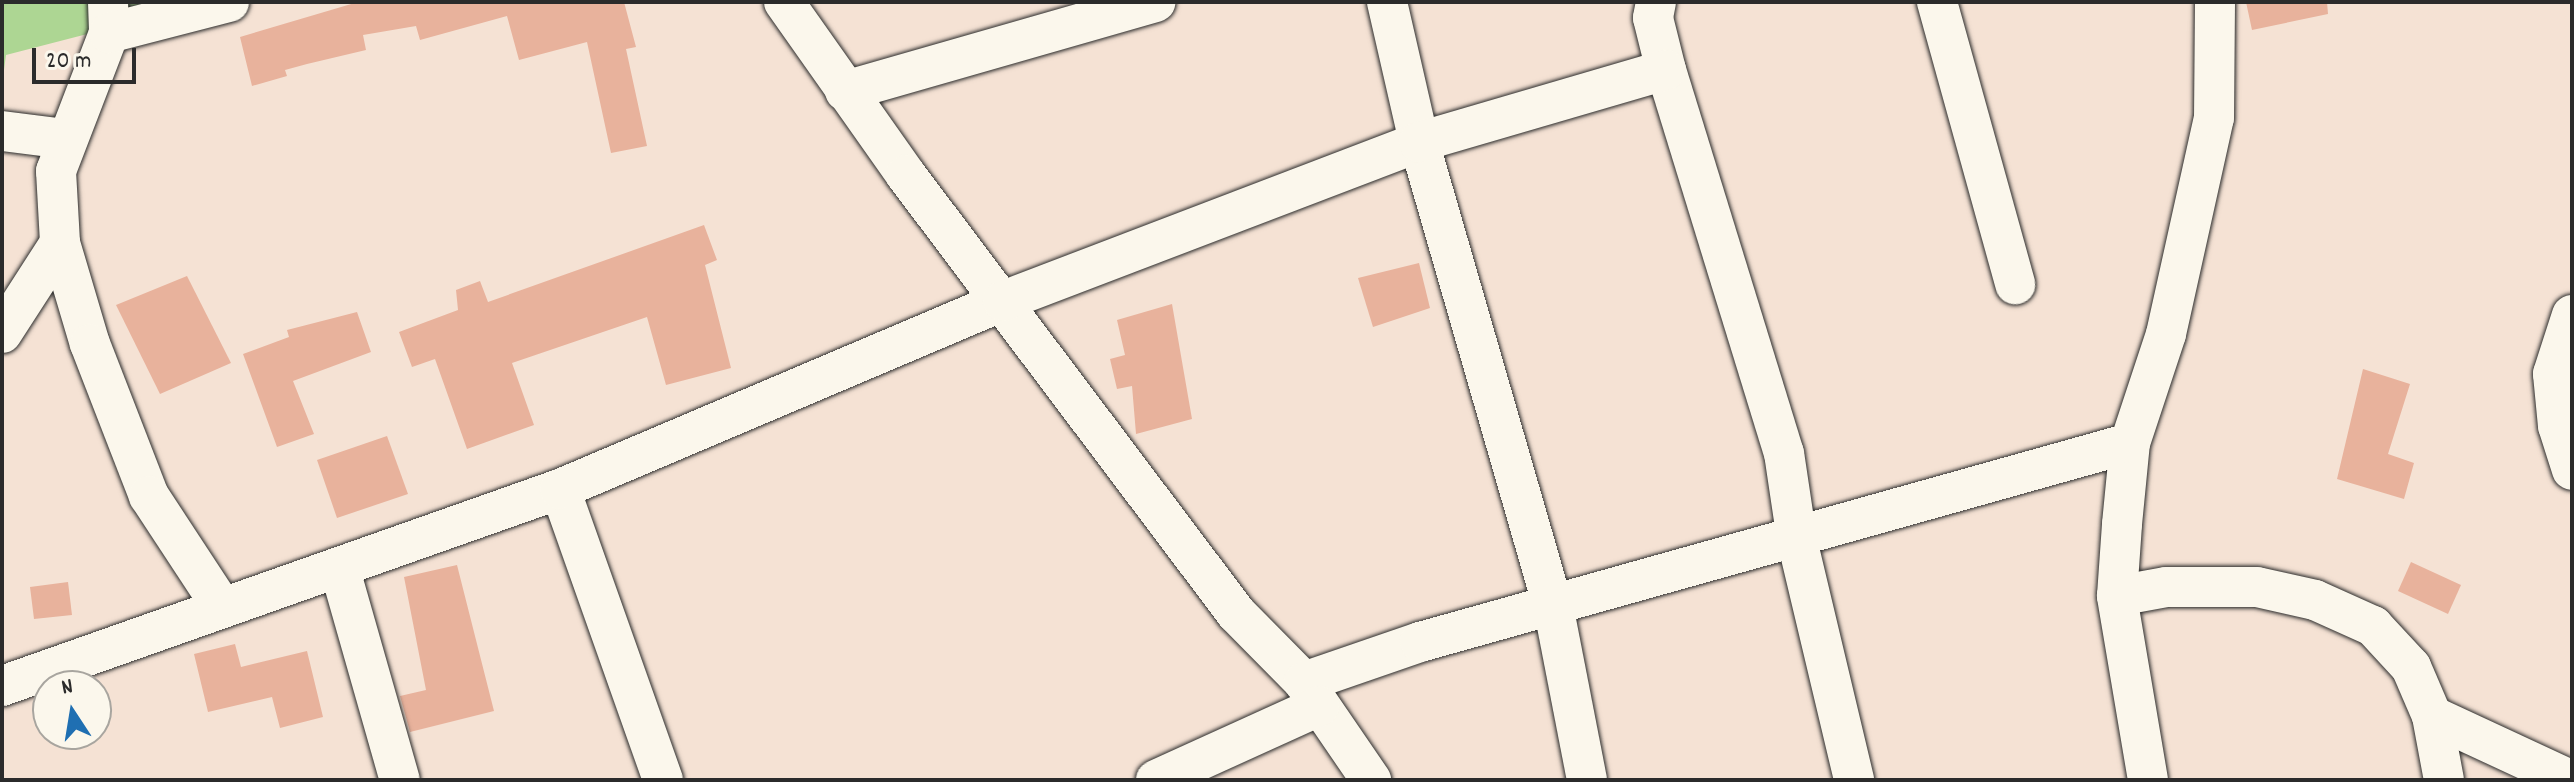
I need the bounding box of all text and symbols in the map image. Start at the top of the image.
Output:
scale bar [36,32,140,82]
text: 20 m [46,45,92,79]
north arrow [32,670,112,750]
text: N [59,672,76,704]

